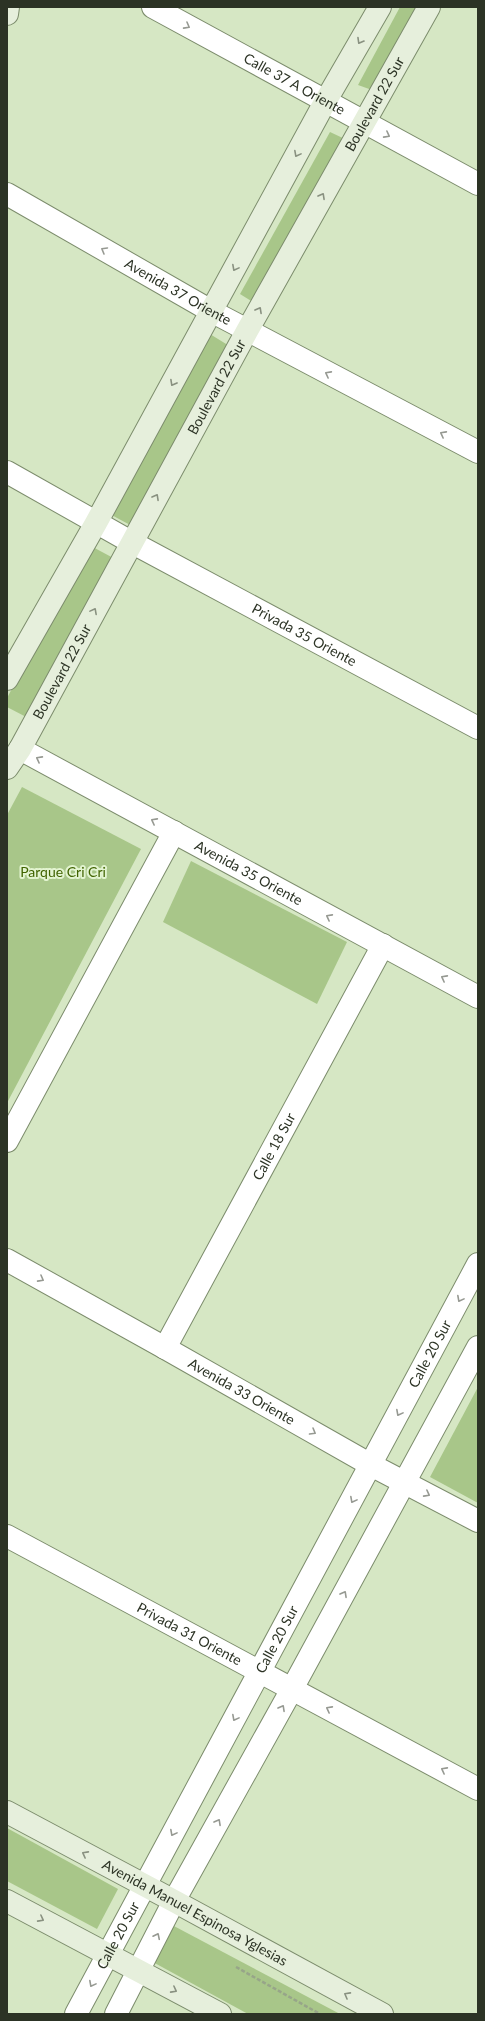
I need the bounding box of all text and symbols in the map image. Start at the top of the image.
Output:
one-way arrow [183,21,190,28]
one-way arrow [358,37,365,44]
street label: Calle 37 A Oriente [241,49,348,118]
street label: Boulevard 22 Sur [341,53,407,154]
one-way arrow [383,130,391,138]
one-way arrow [294,150,301,157]
one-way arrow [317,193,324,200]
one-way arrow [101,248,108,255]
street label: Avenida 37 Oriente [122,254,234,328]
one-way arrow [232,264,239,272]
one-way arrow [254,306,262,314]
street label: Boulevard 22 Sur [183,336,249,437]
one-way arrow [325,371,333,378]
one-way arrow [170,378,177,386]
one-way arrow [440,431,448,439]
one-way arrow [151,494,158,501]
street label: Privada 35 Oriente [249,600,360,669]
one-way arrow [89,608,96,615]
street label: Boulevard 22 Sur [29,621,94,722]
one-way arrow [36,757,43,764]
one-way arrow [150,819,158,826]
street label: Avenida 35 Oriente [192,836,306,908]
park label: Parque Cri Cri [20,863,106,880]
one-way arrow [326,914,334,921]
one-way arrow [441,976,448,983]
street label: Calle 18 Sur [248,1110,299,1183]
one-way arrow [37,1275,44,1282]
one-way arrow [457,1294,464,1302]
street label: Calle 20 Sur [404,1317,454,1390]
street label: Avenida 33 Oriente [186,1354,298,1428]
one-way arrow [396,1409,404,1417]
one-way arrow [309,1428,316,1435]
one-way arrow [423,1489,431,1497]
one-way arrow [350,1496,357,1503]
one-way arrow [339,1591,347,1598]
street label: Privada 31 Oriente [134,1599,245,1668]
street label: Calle 20 Sur [251,1602,301,1676]
one-way arrow [277,1705,284,1712]
one-way arrow [326,1706,333,1714]
one-way arrow [232,1714,239,1721]
one-way arrow [440,1768,448,1775]
one-way arrow [214,1818,221,1826]
one-way arrow [171,1828,178,1836]
one-way arrow [82,1851,89,1858]
street label: Avenida Manuel Espinosa Yglesias [100,1855,290,1969]
street label: Calle 20 Sur [93,1899,143,1972]
one-way arrow [37,1914,45,1922]
one-way arrow [152,1933,160,1940]
one-way arrow [89,1980,97,1987]
one-way arrow [170,1985,177,1992]
one-way arrow [344,1993,351,2000]

